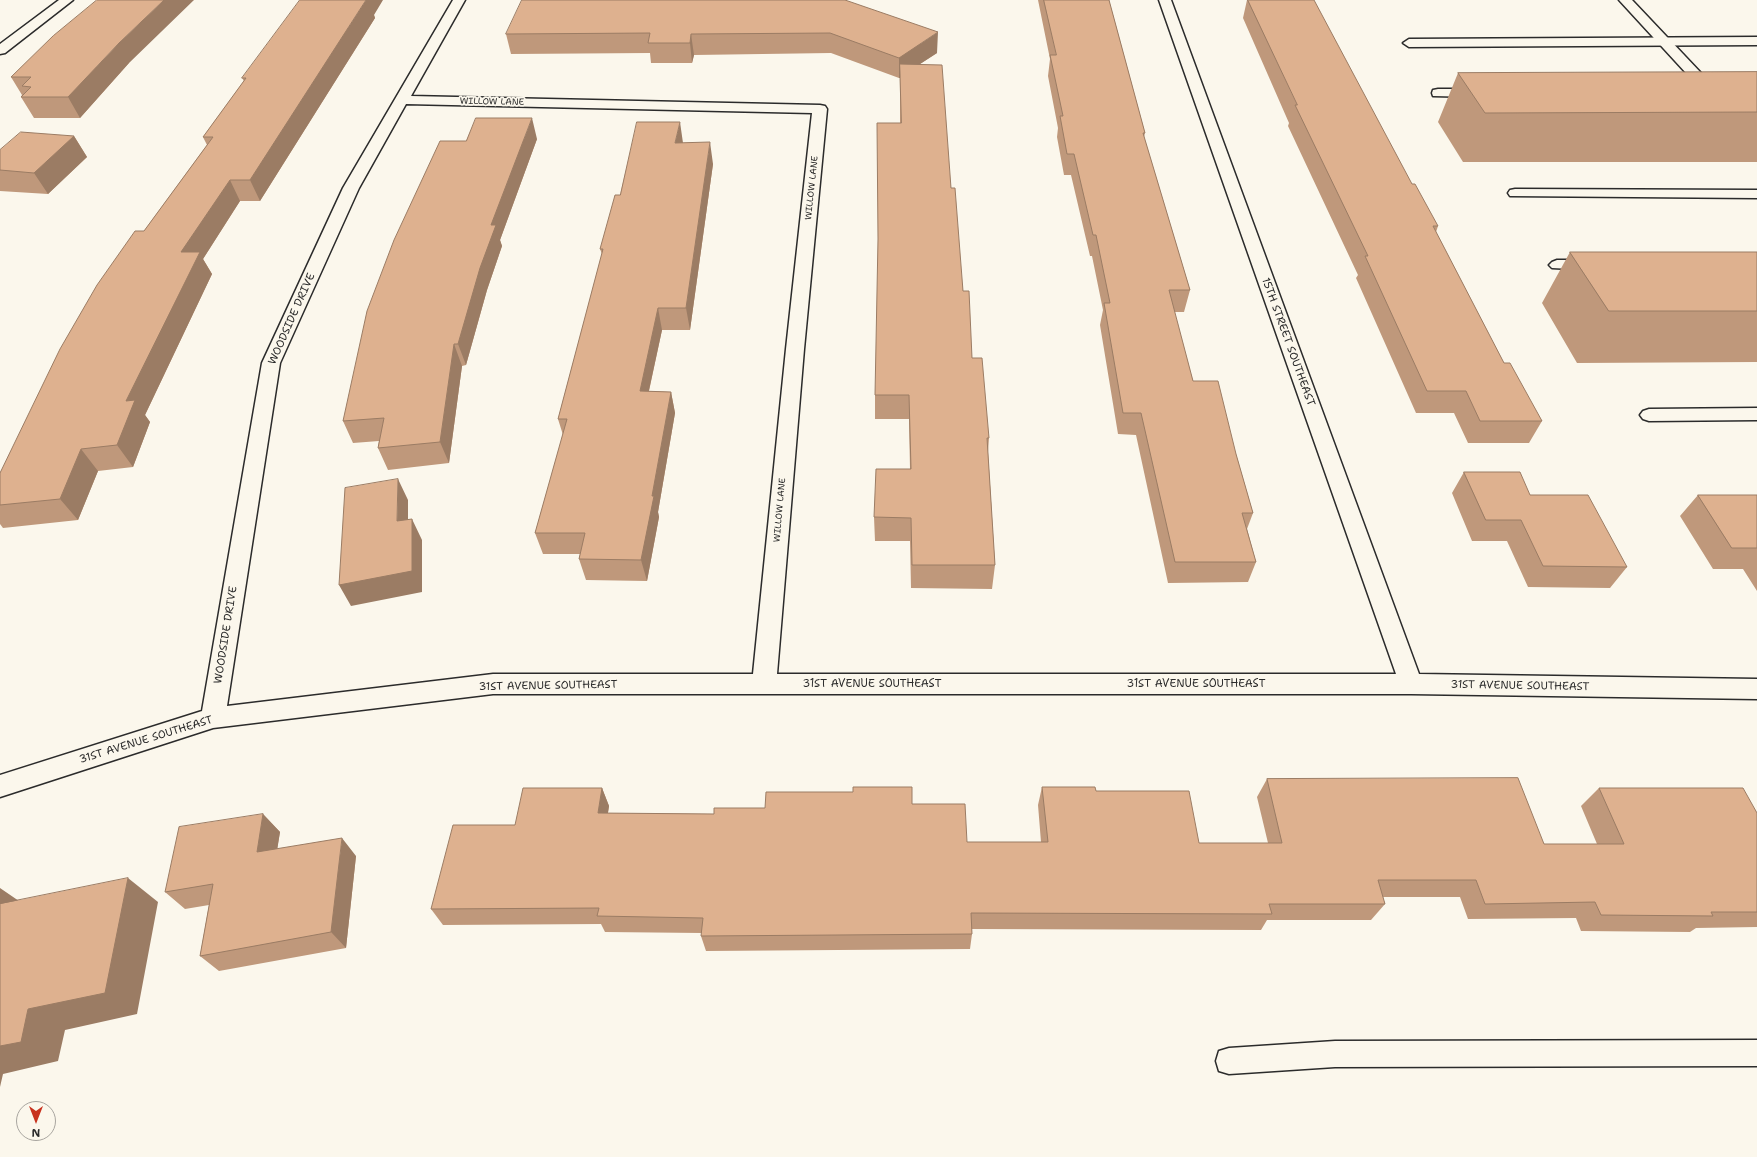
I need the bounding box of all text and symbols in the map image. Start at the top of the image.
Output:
street label: WILLOW LANE [460,96,524,108]
street label: WILLOW LANE [803,155,821,221]
street label: WOODSIDE DRIVE [266,271,318,367]
street label: 15TH STREET SOUTHEAST [1259,276,1317,408]
street label: WILLOW LANE [772,477,788,543]
street label: WOODSIDE DRIVE [212,585,240,685]
street label: 31ST AVENUE SOUTHEAST [803,677,941,691]
street label: 31ST AVENUE SOUTHEAST [1127,677,1265,691]
street label: 31ST AVENUE SOUTHEAST [478,678,618,694]
street label: 31ST AVENUE SOUTHEAST [1450,678,1590,694]
street label: 31ST AVENUE SOUTHEAST [78,713,214,767]
north arrow [16,1101,56,1141]
text: N [32,1125,40,1140]

